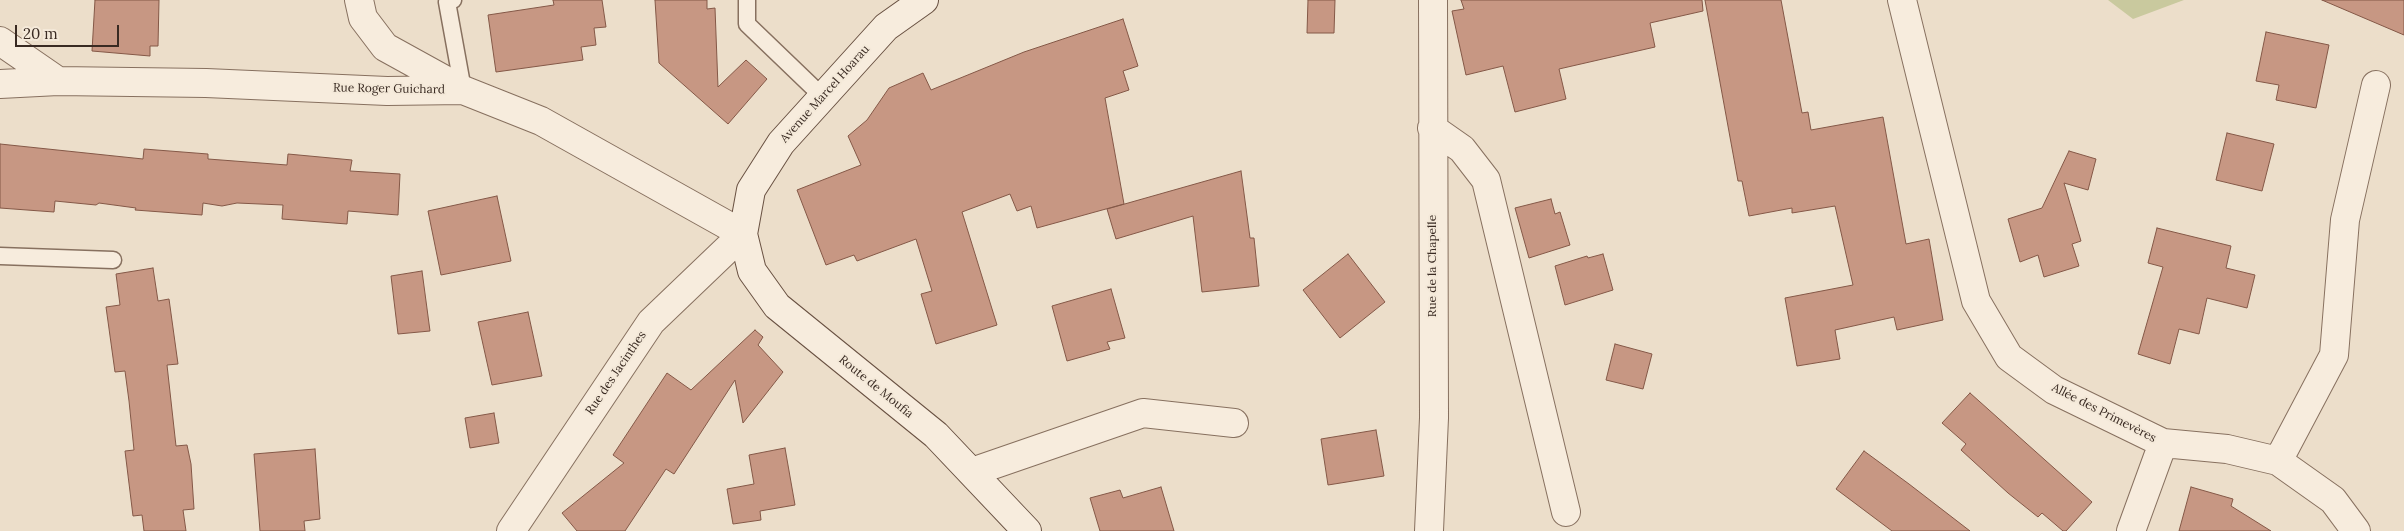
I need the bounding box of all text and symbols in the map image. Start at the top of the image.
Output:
scale bar [18,15,121,47]
text: 20 m [23,24,58,43]
street label: Avenue Marcel Hoarau [777,42,873,146]
street label: Rue Roger Guichard [333,81,445,97]
street label: Rue de la Chapelle [1426,215,1440,317]
street label: Rue des Jacinthes [583,328,649,418]
street label: Route de Moufia [836,353,916,421]
street label: Allée des Primevères [2049,380,2159,446]

